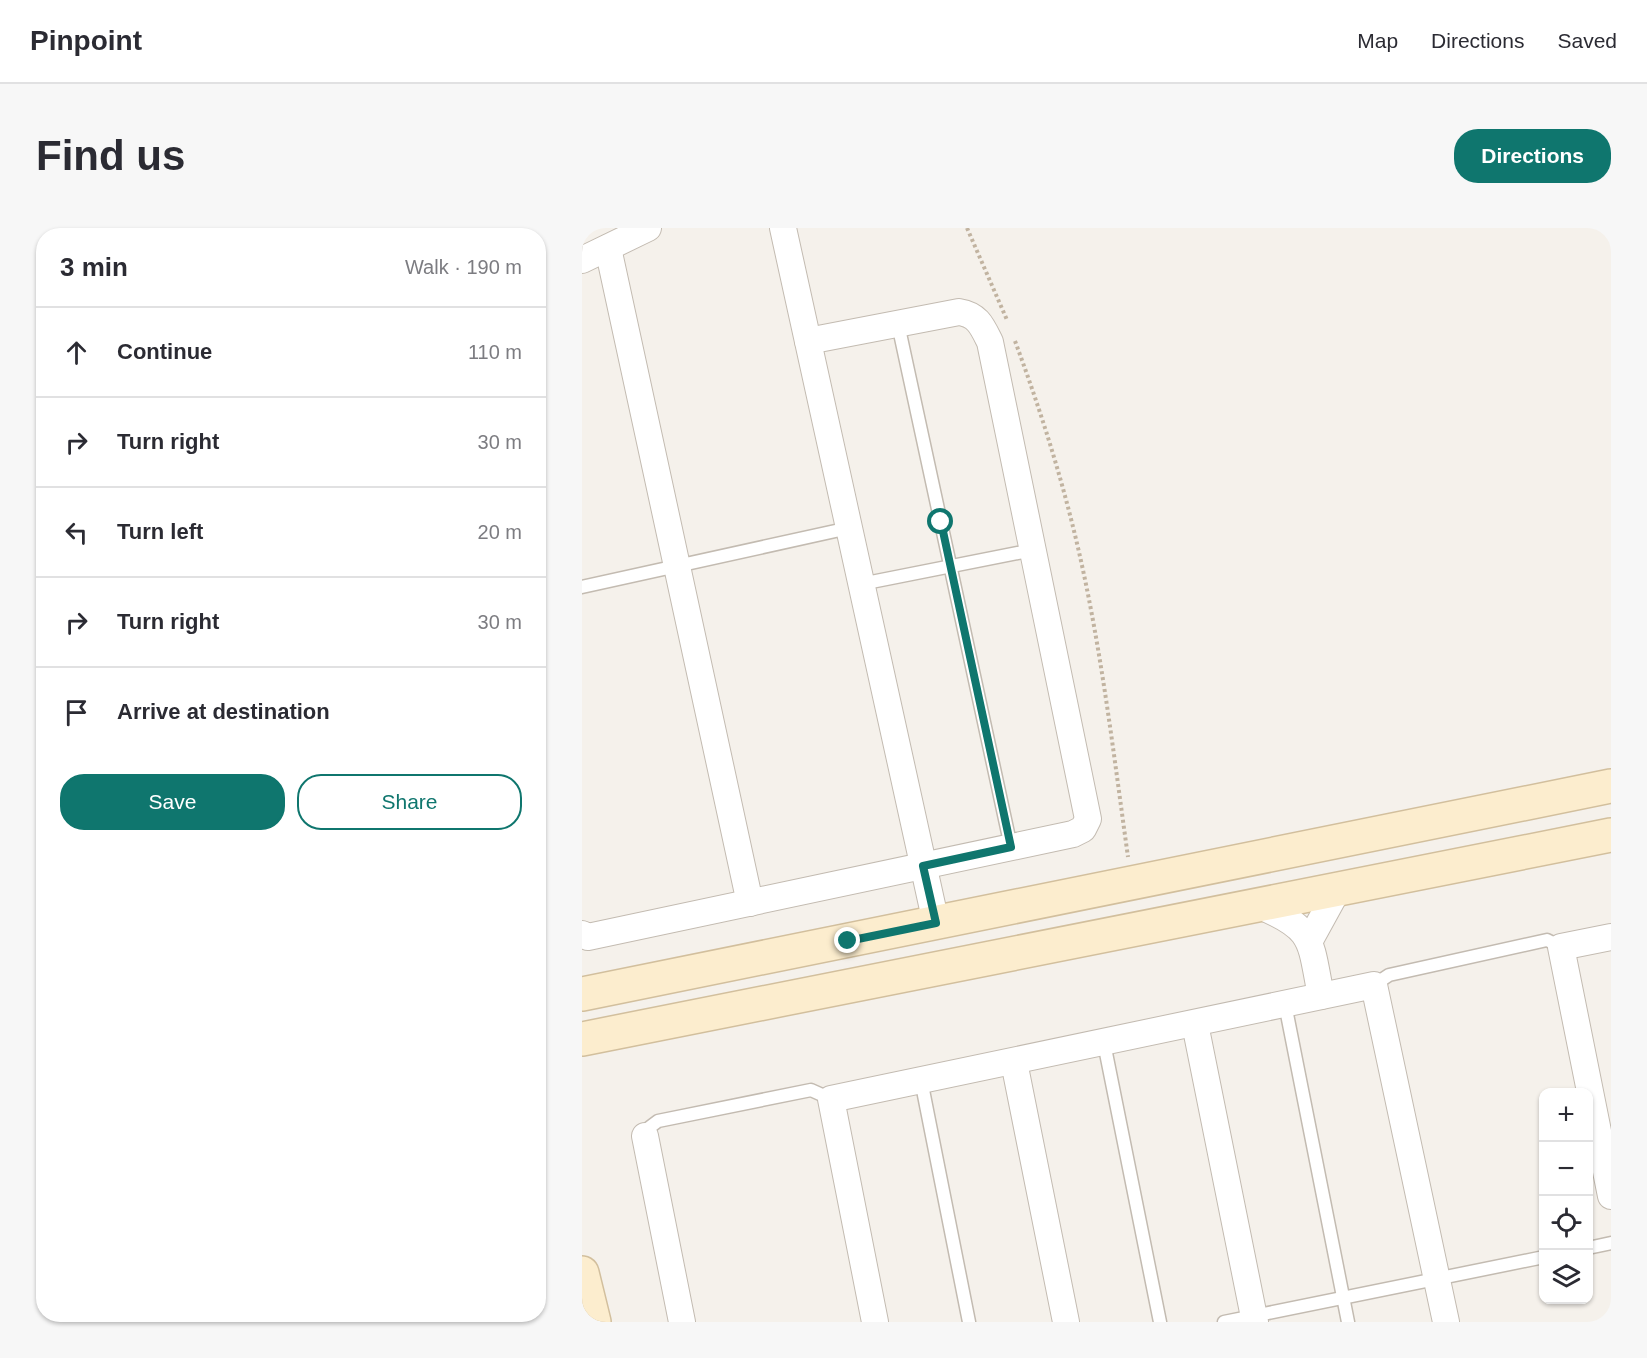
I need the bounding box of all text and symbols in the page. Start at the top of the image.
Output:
text: Pinpoint [30,25,142,56]
text: Map [1357,29,1398,52]
text: Directions [1431,29,1524,52]
text: Saved [1557,29,1617,52]
button: Directions [1454,129,1611,183]
text: Find us [36,132,185,179]
text: 3 min [60,252,128,282]
text: Walk · 190 m [405,256,522,278]
icon: ahead [60,336,93,369]
text: Continue [117,339,212,364]
text: 110 m [468,341,522,363]
icon: right [60,426,93,459]
text: Turn right [117,429,219,454]
text: 30 m [478,431,522,453]
route start [927,508,953,534]
icon: left [60,516,93,549]
text: Turn left [117,519,203,544]
text: 20 m [478,521,522,543]
icon: right [60,606,93,639]
text: Turn right [117,609,219,634]
text: 30 m [478,611,522,633]
icon: arrive [60,696,93,729]
text: Arrive at destination [117,699,330,724]
button: Save [60,774,285,830]
button: Share [297,774,522,830]
route end [834,927,860,953]
map controls [1539,1088,1593,1304]
button: + [1539,1088,1593,1142]
button: − [1539,1142,1593,1196]
button: locate [1539,1196,1593,1250]
button: layers [1539,1250,1593,1304]

